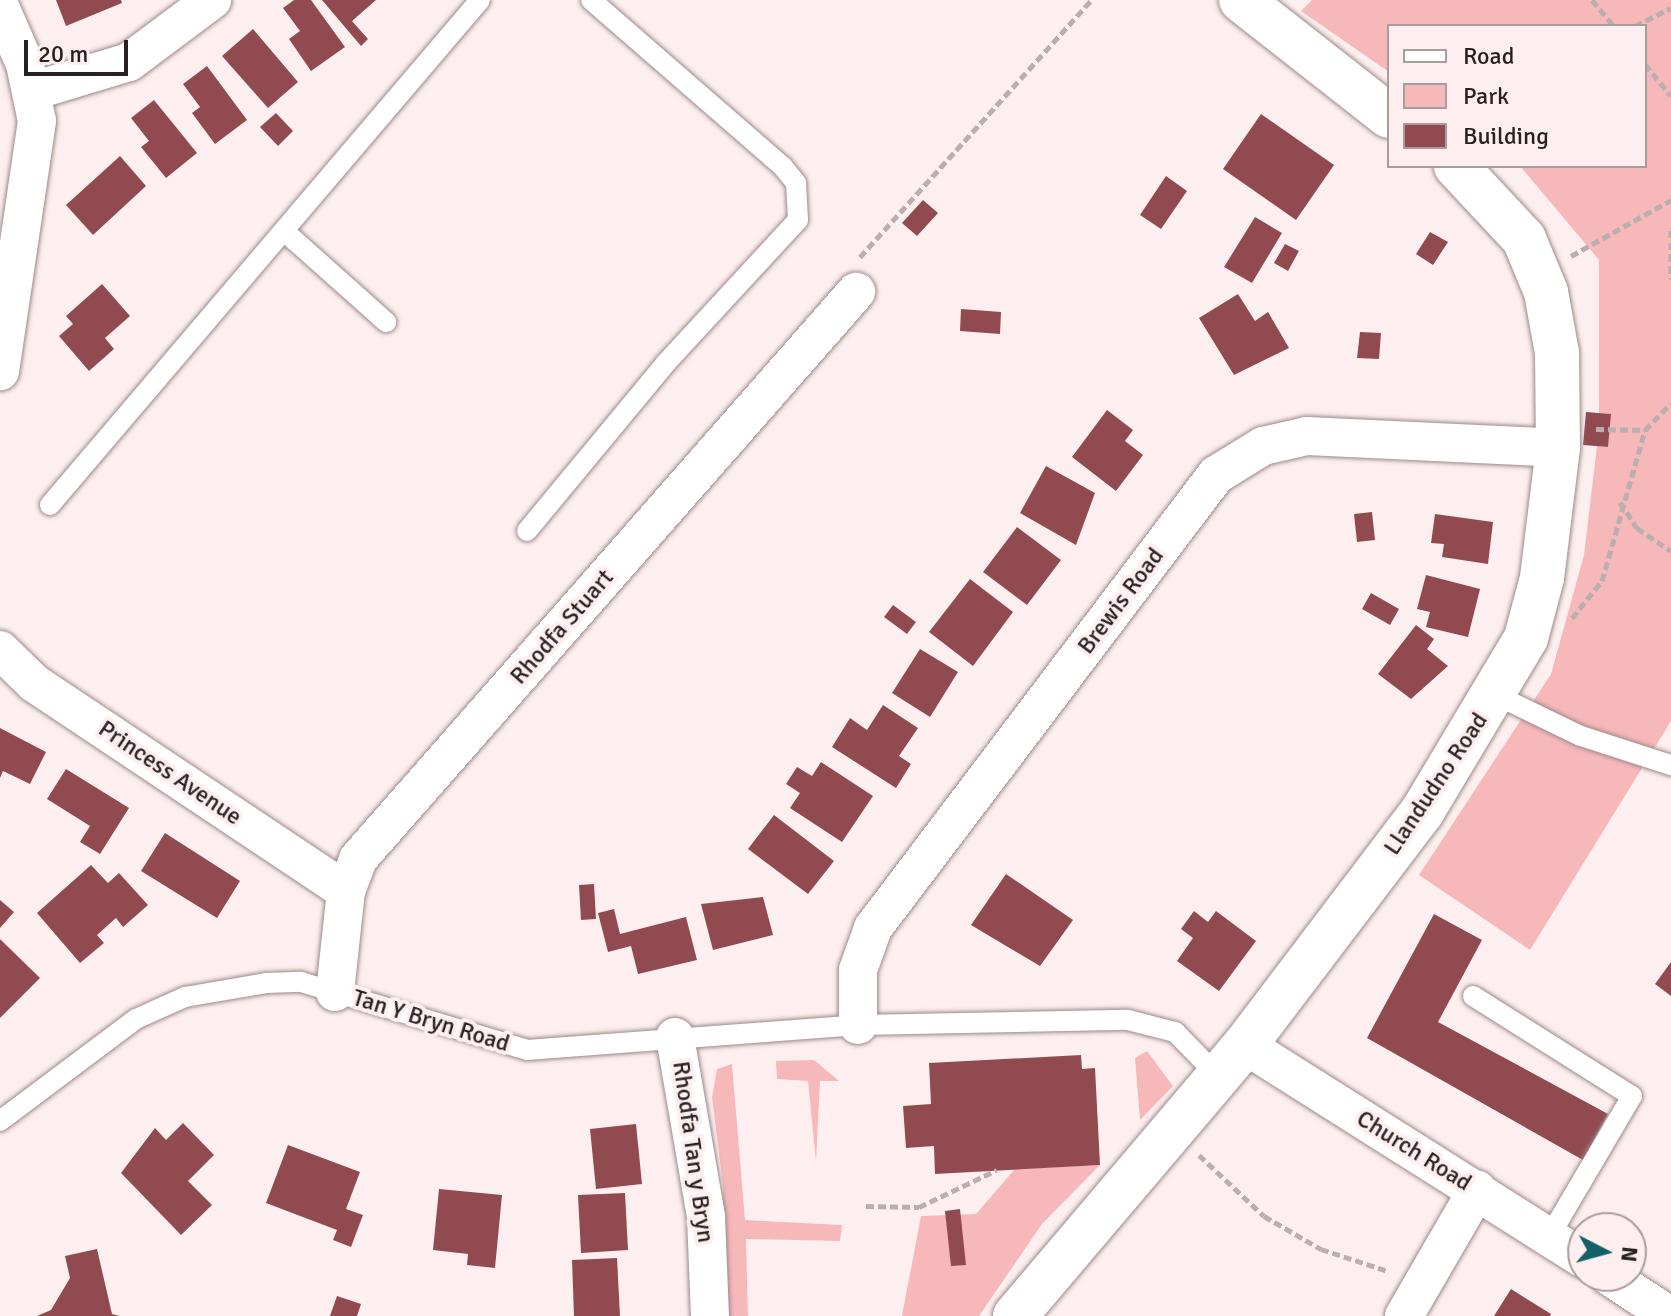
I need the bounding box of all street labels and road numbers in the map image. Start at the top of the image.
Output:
street label: Brewis Road [1072,542,1170,660]
street label: Rhodfa Stuart [504,564,620,690]
street label: Llandudno Road [1378,707,1494,861]
street label: Princess Avenue [93,714,247,832]
street label: Tan Y Bryn Road [349,983,513,1059]
street label: Rhodfa Tan y Bryn [666,1059,720,1245]
street label: Church Road [1351,1104,1477,1198]

